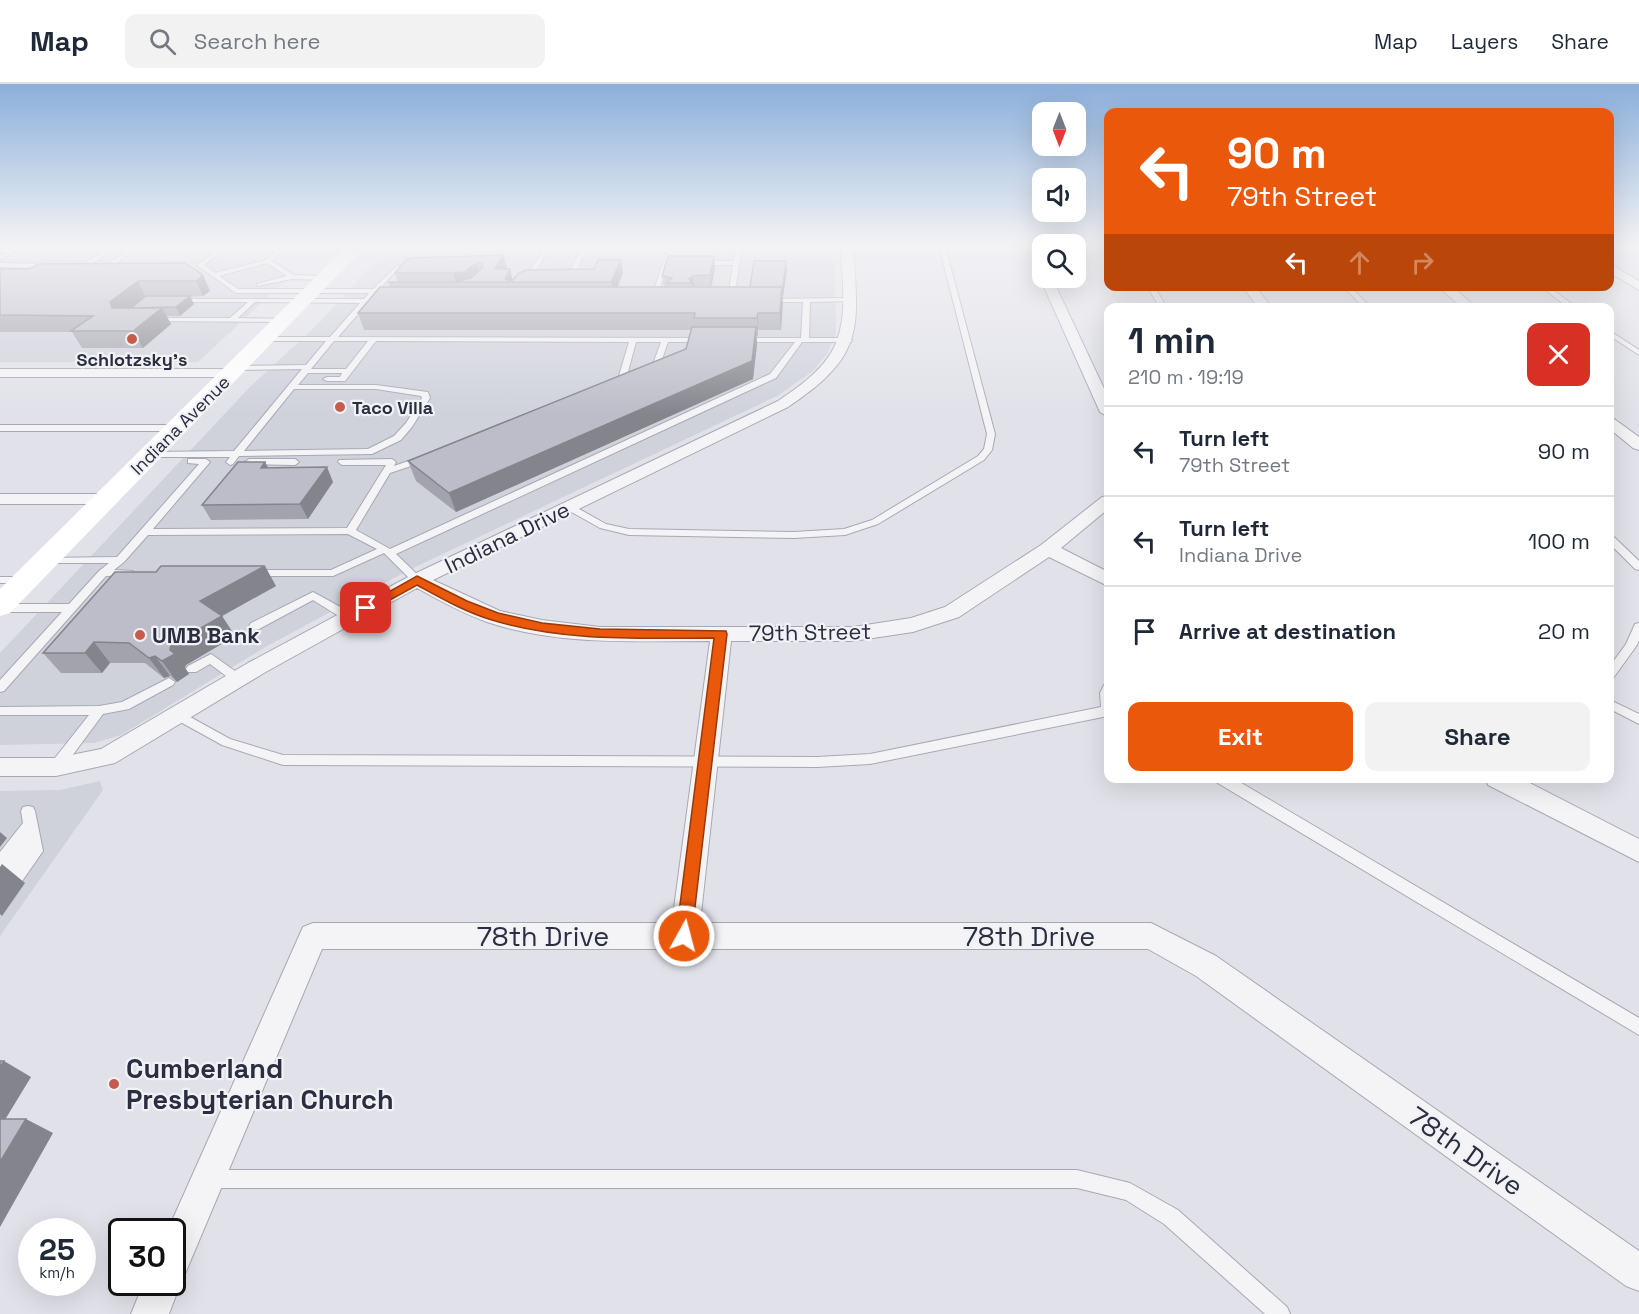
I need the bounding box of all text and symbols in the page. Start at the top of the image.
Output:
search box [125,14,545,68]
text: Map [30,23,89,59]
icon: search [146,25,179,58]
text: Search here [194,27,321,55]
text: Map [1374,28,1418,55]
text: Layers [1451,28,1518,55]
text: Share [1551,28,1609,55]
north arrow [1032,102,1086,156]
map controls [1032,102,1086,288]
text: 90 m [1227,127,1327,180]
icon: left [1128,132,1206,210]
button: sound [1032,168,1086,222]
text: 79th Street [1227,179,1377,214]
button: search [1032,234,1086,288]
icon: left [1280,246,1313,279]
icon: ahead [1343,246,1376,279]
icon: right [1406,246,1439,279]
text: 1 min [1128,318,1216,364]
button: close [1527,323,1590,386]
marker: Schlotzsky's [125,332,139,346]
place label: Schlotzsky's [77,348,187,371]
text: 210 m · 19:19 [1128,364,1244,390]
street label: Indiana Avenue [126,371,234,479]
place label: Taco Villa [352,396,434,419]
marker: Taco Villa [333,400,347,414]
text: Turn left [1179,424,1269,452]
icon: left [1128,435,1161,468]
text: 90 m [1538,437,1590,465]
text: 79th Street [1179,452,1290,478]
street label: Indiana Drive [440,495,574,579]
text: Turn left [1179,514,1269,542]
icon: left [1128,525,1161,558]
text: 100 m [1528,527,1590,555]
text: Indiana Drive [1179,542,1302,568]
pin [340,582,391,633]
icon: arrive [349,591,382,624]
icon: arrive [1128,615,1161,648]
street label: 79th Street [749,617,871,647]
text: Arrive at destination [1179,617,1396,645]
text: 20 m [1538,617,1590,645]
place label: UMB Bank [152,621,260,649]
marker: UMB Bank [133,628,147,642]
button: Exit [1128,702,1353,771]
button: Share [1365,702,1590,771]
position arrow [652,904,716,968]
street label: 78th Drive [477,919,609,954]
street label: 78th Drive [963,919,1095,954]
place label: Cumberland Presbyterian Church [126,1051,394,1117]
marker: Cumberland Presbyterian Church [107,1077,121,1091]
street label: 78th Drive [1402,1099,1530,1203]
speed limit sign: 30 [108,1218,186,1296]
text: 25 [39,1230,75,1269]
text: km/h [39,1263,75,1282]

